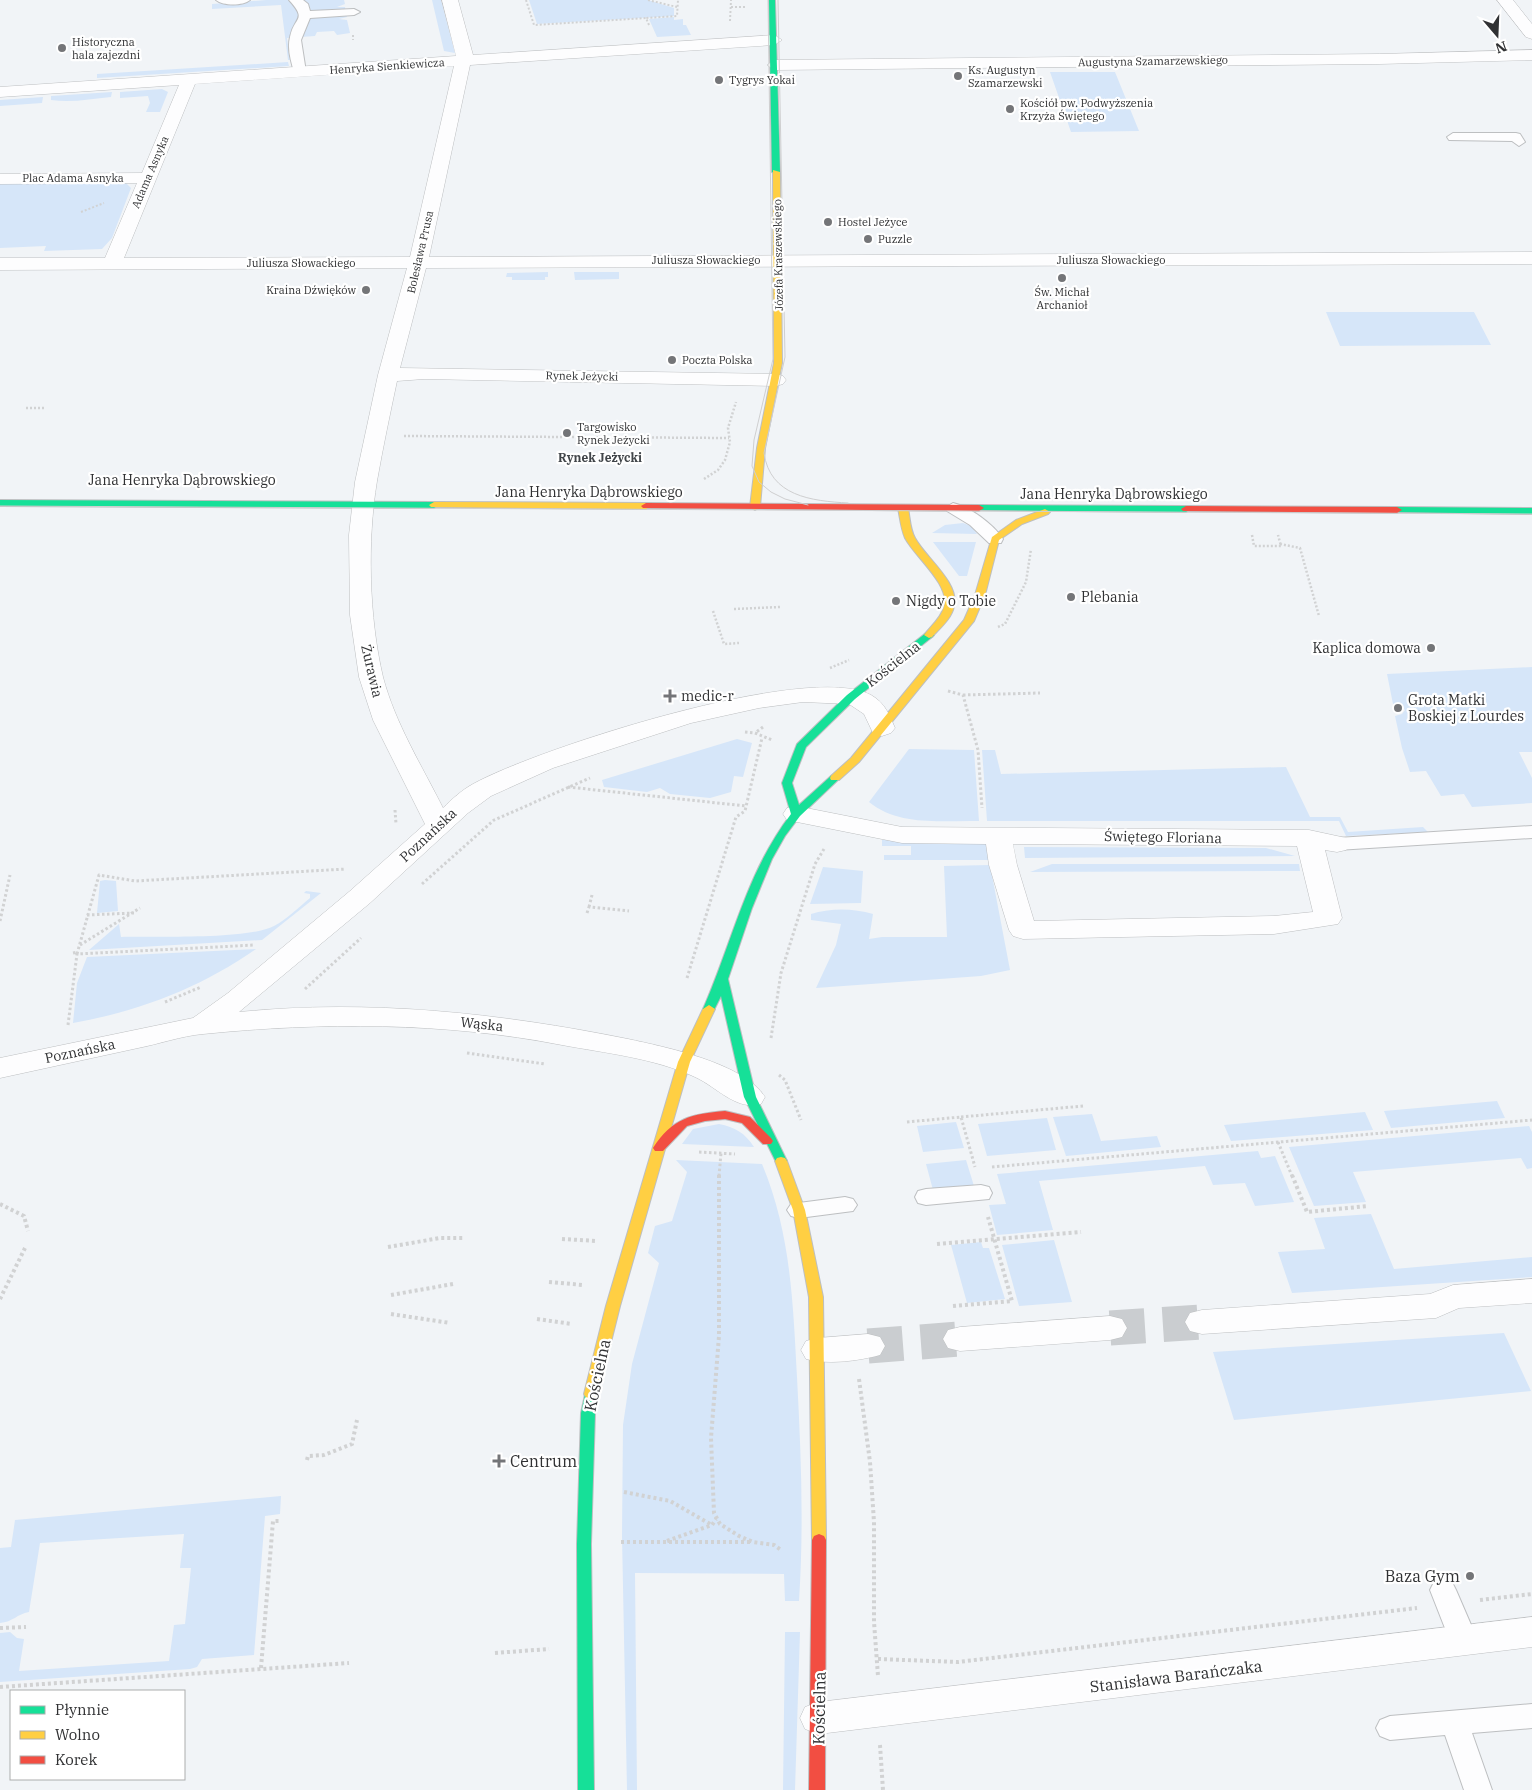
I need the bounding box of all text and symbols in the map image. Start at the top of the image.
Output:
north arrow [1472,10,1522,60]
place label: Historyczna hala zajezdni [72,35,141,62]
text: N [1493,37,1509,58]
marker: Historyczna hala zajezdni [56,42,68,54]
street label: Augustyna Szamarzewskiego [1078,53,1228,69]
street label: Henryka Sienkiewicza [329,55,445,77]
place label: Ks. Augustyn Szamarzewski [968,63,1043,90]
marker: Ks. Augustyn Szamarzewski [952,70,964,82]
place label: Tygrys Yokai [729,73,796,87]
marker: Tygrys Yokai [713,74,725,86]
place label: Kościół pw. Podwyższenia Krzyża Świętego [1020,96,1153,123]
marker: Kościół pw. Podwyższenia Krzyża Świętego [1004,103,1016,115]
street label: Adama Asnyka [128,134,172,210]
street label: Plac Adama Asnyka [22,171,124,185]
street label: Józefa Kraszewskiego [770,199,786,311]
street label: Bolesława Prusa [404,209,436,295]
place label: Hostel Jeżyce [838,215,907,229]
marker: Hostel Jeżyce [822,216,834,228]
place label: Puzzle [878,232,912,246]
marker: Puzzle [862,233,874,245]
street label: Juliusza Słowackiego [652,253,760,267]
street label: Juliusza Słowackiego [1057,253,1165,267]
street label: Juliusza Słowackiego [247,256,355,270]
marker: Św. Michał Archanioł [1056,272,1068,284]
place label: Kraina Dźwięków [266,283,356,297]
marker: Kraina Dźwięków [360,284,372,296]
place label: Św. Michał Archanioł [1035,285,1090,312]
place label: Poczta Polska [682,353,753,367]
marker: Poczta Polska [666,354,678,366]
street label: Rynek Jeżycki [545,368,619,384]
place label: Targowisko Rynek Jeżycki [577,420,650,447]
marker: Targowisko Rynek Jeżycki [561,427,573,439]
district label: Rynek Jeżycki [558,450,642,465]
street label: Jana Henryka Dąbrowskiego [88,471,276,489]
street label: Jana Henryka Dąbrowskiego [495,483,683,501]
street label: Jana Henryka Dąbrowskiego [1020,485,1208,503]
place label: Plebania [1081,588,1139,606]
marker: Plebania [1065,591,1077,603]
place label: Nigdy o Tobie [906,592,996,610]
marker: Nigdy o Tobie [890,595,902,607]
street label: Kościelna [862,637,924,691]
place label: Kaplica domowa [1312,639,1421,657]
marker: Kaplica domowa [1425,642,1437,654]
street label: Żurawia [357,643,387,700]
place label: medic-r [681,687,734,705]
marker: medic-r [663,689,677,703]
place label: Grota Matki Boskiej z Lourdes [1408,691,1524,725]
marker: Grota Matki Boskiej z Lourdes [1392,702,1404,714]
street label: Poznańska [396,804,461,866]
street label: Świętego Floriana [1104,826,1222,847]
street label: Wąska [460,1013,505,1035]
street label: Poznańska [43,1035,117,1067]
street label: Kościelna [580,1337,614,1413]
place label: Centrum [510,1451,577,1471]
marker: Centrum [492,1454,506,1468]
place label: Baza Gym [1385,1566,1460,1586]
marker: Baza Gym [1464,1570,1476,1582]
street label: Stanisława Barańczaka [1088,1655,1264,1697]
street label: Kościelna [808,1671,830,1745]
legend [10,1690,185,1780]
text: Płynnie [55,1700,109,1719]
text: Wolno [55,1725,100,1744]
text: Korek [55,1750,97,1769]

